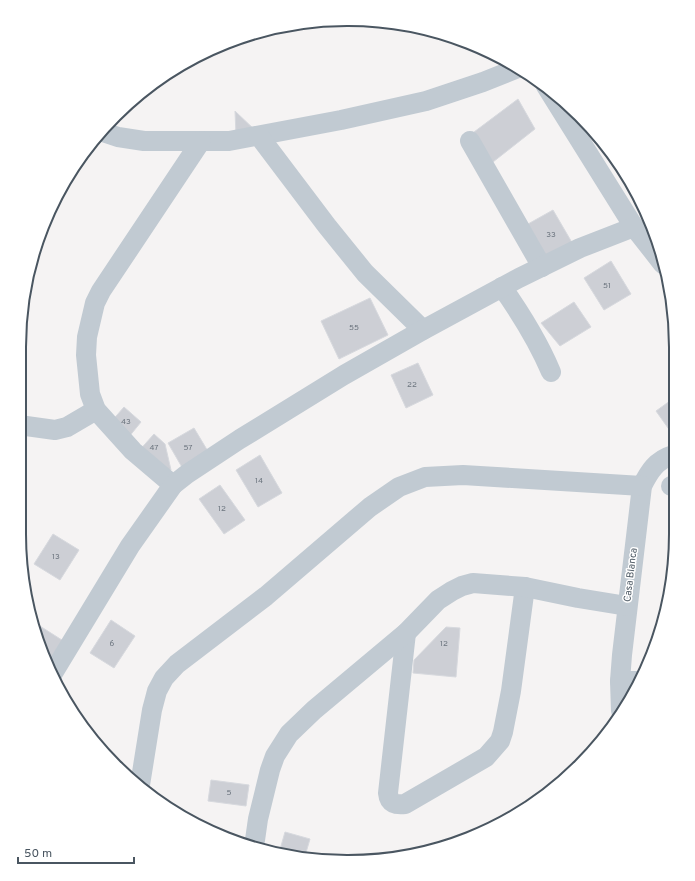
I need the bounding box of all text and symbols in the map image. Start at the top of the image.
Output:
house number: 33 [546,230,556,240]
house number: 51 [603,281,611,291]
house number: 55 [349,323,359,333]
house number: 22 [407,380,417,390]
house number: 43 [121,417,131,427]
house number: 47 [149,443,159,453]
house number: 57 [183,443,193,453]
house number: 14 [255,476,263,486]
house number: 12 [218,504,226,514]
street label: Casa Blanca [621,547,641,603]
house number: 13 [52,552,60,562]
house number: 6 [110,639,115,649]
house number: 12 [440,639,448,649]
house number: 5 [227,788,232,798]
scale bar [18,839,134,865]
text: 50 m [24,846,52,862]

